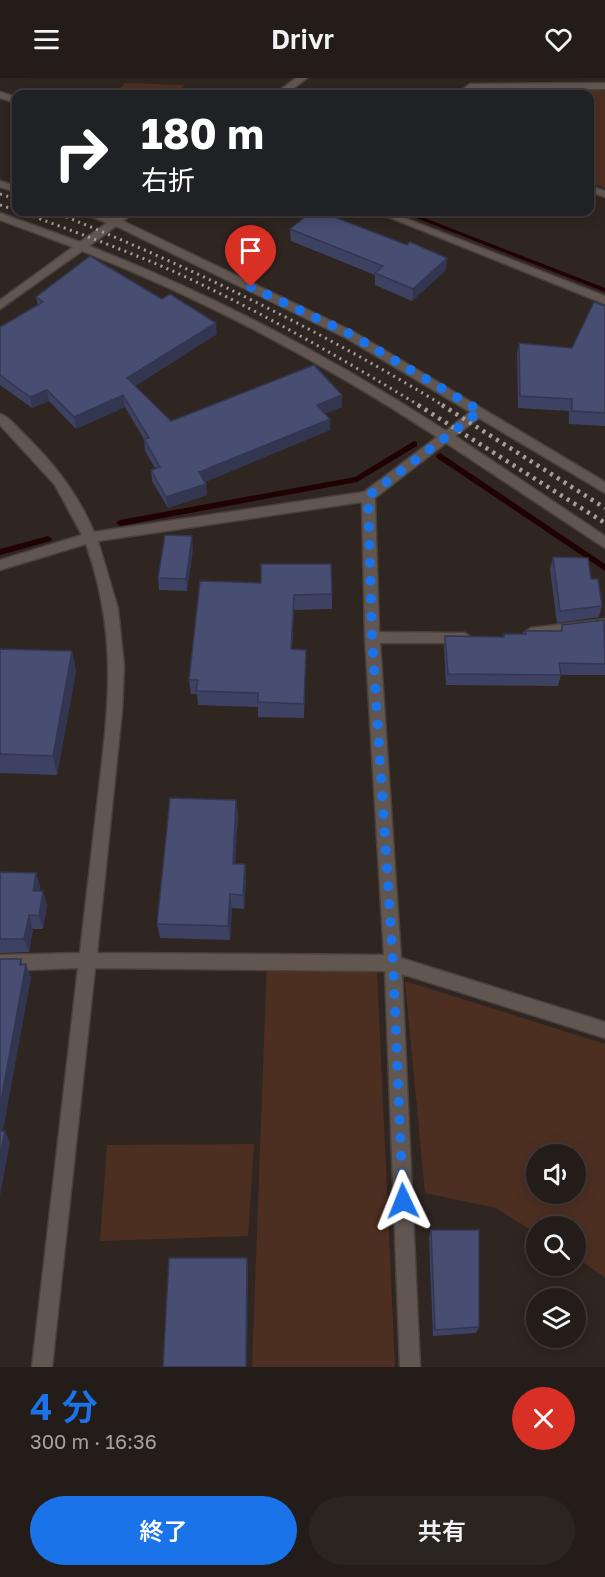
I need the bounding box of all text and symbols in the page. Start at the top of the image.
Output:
icon: menu [30,23,63,56]
text: Drivr [271,23,334,55]
icon: heart [542,23,575,56]
text: 180 m [141,108,264,158]
icon: right [42,114,120,192]
text: 右折 [141,164,195,196]
pin [225,225,276,287]
icon: arrive [234,234,267,267]
map controls [526,1144,586,1348]
button: sound [526,1144,586,1204]
position arrow [371,1169,435,1233]
button: search [526,1216,586,1276]
button: layers [526,1288,586,1348]
text: 4 分 [30,1385,98,1428]
button: close [512,1387,575,1450]
text: 300 m · 16:36 [30,1429,157,1453]
button: 終了 [30,1496,297,1565]
button: 共有 [309,1496,575,1565]

